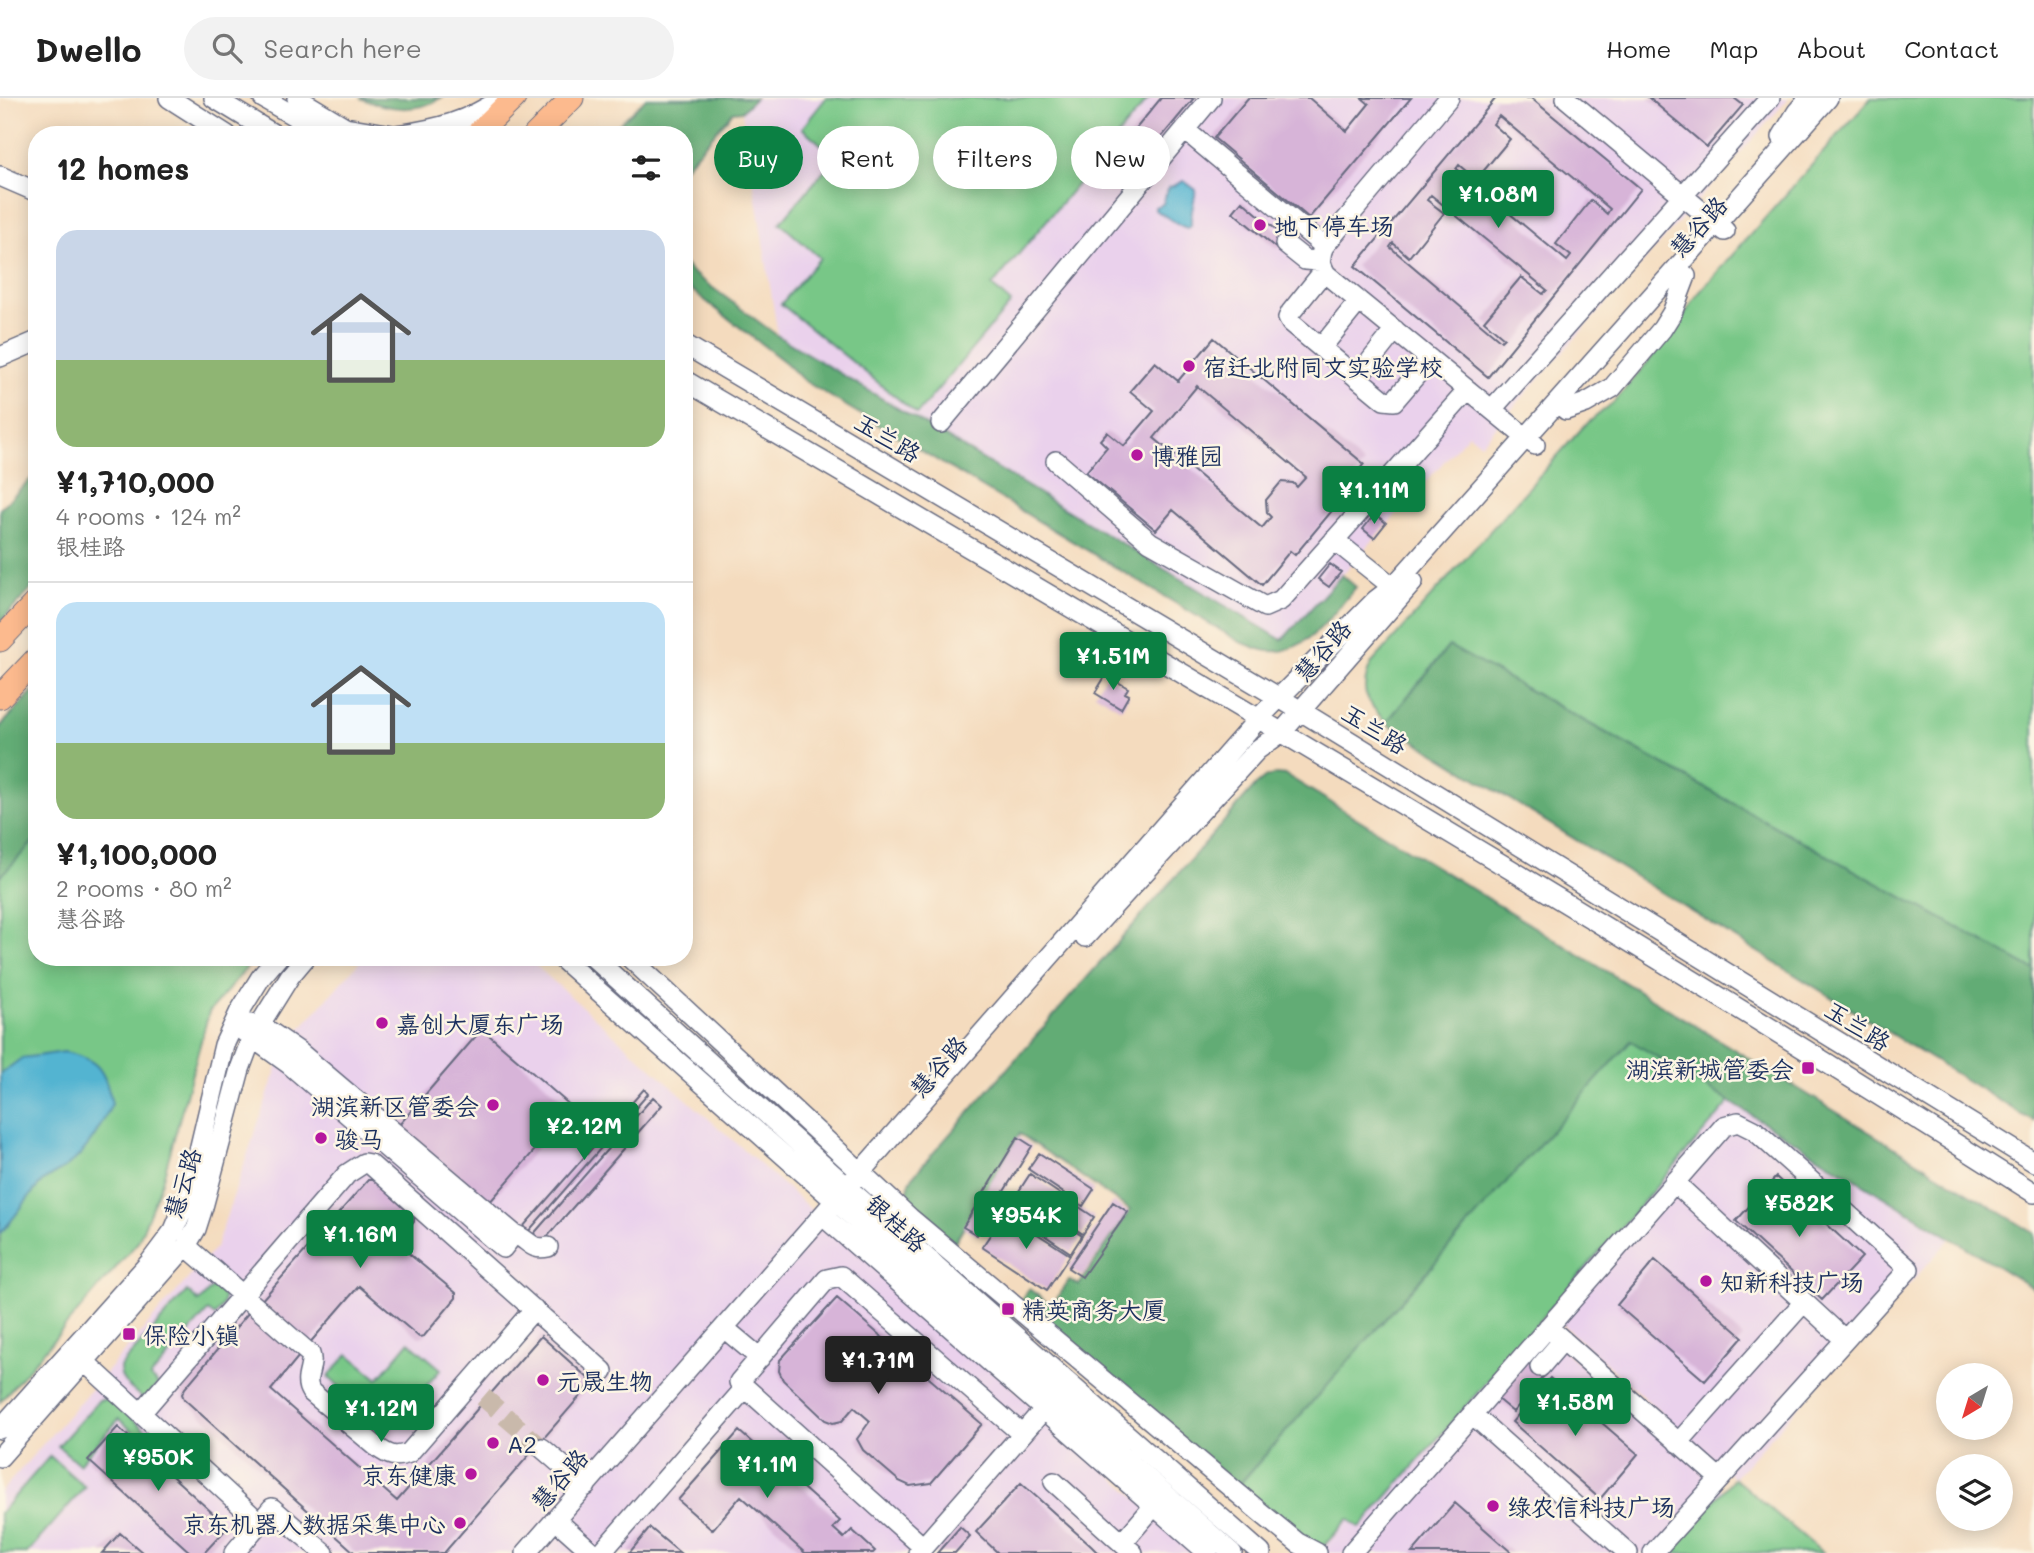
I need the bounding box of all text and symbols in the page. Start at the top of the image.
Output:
search box [184,17,674,80]
text: Dwello [35,27,142,70]
icon: search [208,29,246,67]
text: Search here [264,31,422,65]
text: Home [1606,33,1671,64]
text: Map [1709,33,1758,64]
text: About [1796,33,1866,64]
text: Contact [1904,33,1999,64]
chip: Buy [714,126,803,189]
chip: Rent [817,126,919,189]
chip: Filters [933,126,1057,189]
chip: New [1071,126,1170,189]
text: 12 homes [56,148,189,188]
icon: filters [627,149,665,187]
pin: ¥1.08M [1441,170,1555,230]
text: ¥1.08M [1458,178,1538,208]
street label: 慧谷路 [1662,189,1734,263]
place label: 地下停车场 [1274,210,1394,241]
marker: 地下停车场 [1252,217,1268,233]
icon: home [298,275,424,401]
place label: 宿迁北附同文实验学校 [1203,351,1443,382]
marker: 宿迁北附同文实验学校 [1181,358,1197,374]
street label: 玉兰路 [849,405,927,469]
place label: 博雅园 [1151,440,1223,471]
marker: 博雅园 [1129,447,1145,463]
text: ¥1,710,000 [56,461,215,501]
pin: ¥1.11M [1317,466,1431,526]
text: ¥1.11M [1338,474,1410,504]
text: 4 rooms · 124 m² [56,501,241,531]
text: 银桂路 [56,531,125,561]
street label: 慧谷路 [1287,613,1357,687]
pin: ¥1.51M [1056,632,1170,692]
text: ¥1.51M [1076,640,1150,670]
icon: home [298,647,424,773]
street label: 玉兰路 [1336,696,1414,760]
text: ¥1,100,000 [56,833,217,873]
text: 2 rooms · 80 m² [56,873,232,903]
text: 慧谷路 [56,903,125,933]
street label: 玉兰路 [1819,993,1897,1057]
place label: 嘉创大厦东广场 [396,1008,564,1039]
marker: 嘉创大厦东广场 [374,1015,390,1031]
street label: 慧谷路 [903,1029,973,1103]
place label: 湖滨新城管委会 [1626,1053,1794,1084]
marker: 湖滨新城管委会 [1800,1060,1816,1076]
place label: 湖滨新区管委会 [311,1090,479,1121]
marker: 湖滨新区管委会 [485,1097,501,1113]
pin: ¥2.12M [527,1102,641,1162]
text: ¥2.12M [546,1110,622,1140]
place label: 骏马 [335,1123,383,1154]
marker: 骏马 [313,1130,329,1146]
street label: 慧云路 [157,1144,207,1222]
pin: ¥582K [1750,1180,1848,1239]
street label: 银桂路 [860,1187,934,1259]
text: ¥582K [1764,1187,1834,1217]
pin: ¥954K [977,1192,1075,1251]
text: ¥954K [990,1199,1062,1229]
pin: ¥1.16M [303,1210,417,1270]
text: ¥1.16M [322,1218,398,1248]
place label: 知新科技广场 [1720,1266,1864,1297]
marker: 知新科技广场 [1698,1273,1714,1289]
place label: 精英商务大厦 [1022,1294,1166,1325]
marker: 精英商务大厦 [1000,1301,1016,1317]
place label: 保险小镇 [143,1319,239,1350]
marker: 保险小镇 [121,1326,137,1342]
pin: ¥1.71M [821,1336,935,1396]
text: ¥1.71M [841,1344,915,1374]
north arrow [1936,1363,2012,1440]
map controls [1936,1363,2013,1531]
place label: 元晟生物 [557,1365,653,1396]
marker: 元晟生物 [535,1372,551,1388]
pin: ¥1.58M [1518,1378,1632,1438]
pin: ¥1.12M [324,1384,438,1444]
text: ¥1.58M [1536,1386,1614,1416]
text: ¥1.12M [344,1392,418,1422]
place label: A2 [507,1428,537,1459]
pin: ¥950K [109,1434,207,1493]
marker: A2 [485,1435,501,1451]
pin: ¥1.1M [718,1440,816,1500]
text: ¥950K [122,1441,194,1471]
street label: 慧谷路 [524,1442,594,1516]
text: ¥1.1M [736,1448,798,1478]
button: layers [1936,1454,2013,1531]
place label: 京东健康 [361,1459,457,1490]
marker: 京东健康 [463,1466,479,1482]
place label: 绿农信科技广场 [1507,1491,1675,1522]
marker: 绿农信科技广场 [1485,1498,1501,1514]
place label: 京东机器人数据采集中心 [182,1508,446,1539]
marker: 京东机器人数据采集中心 [452,1515,468,1531]

